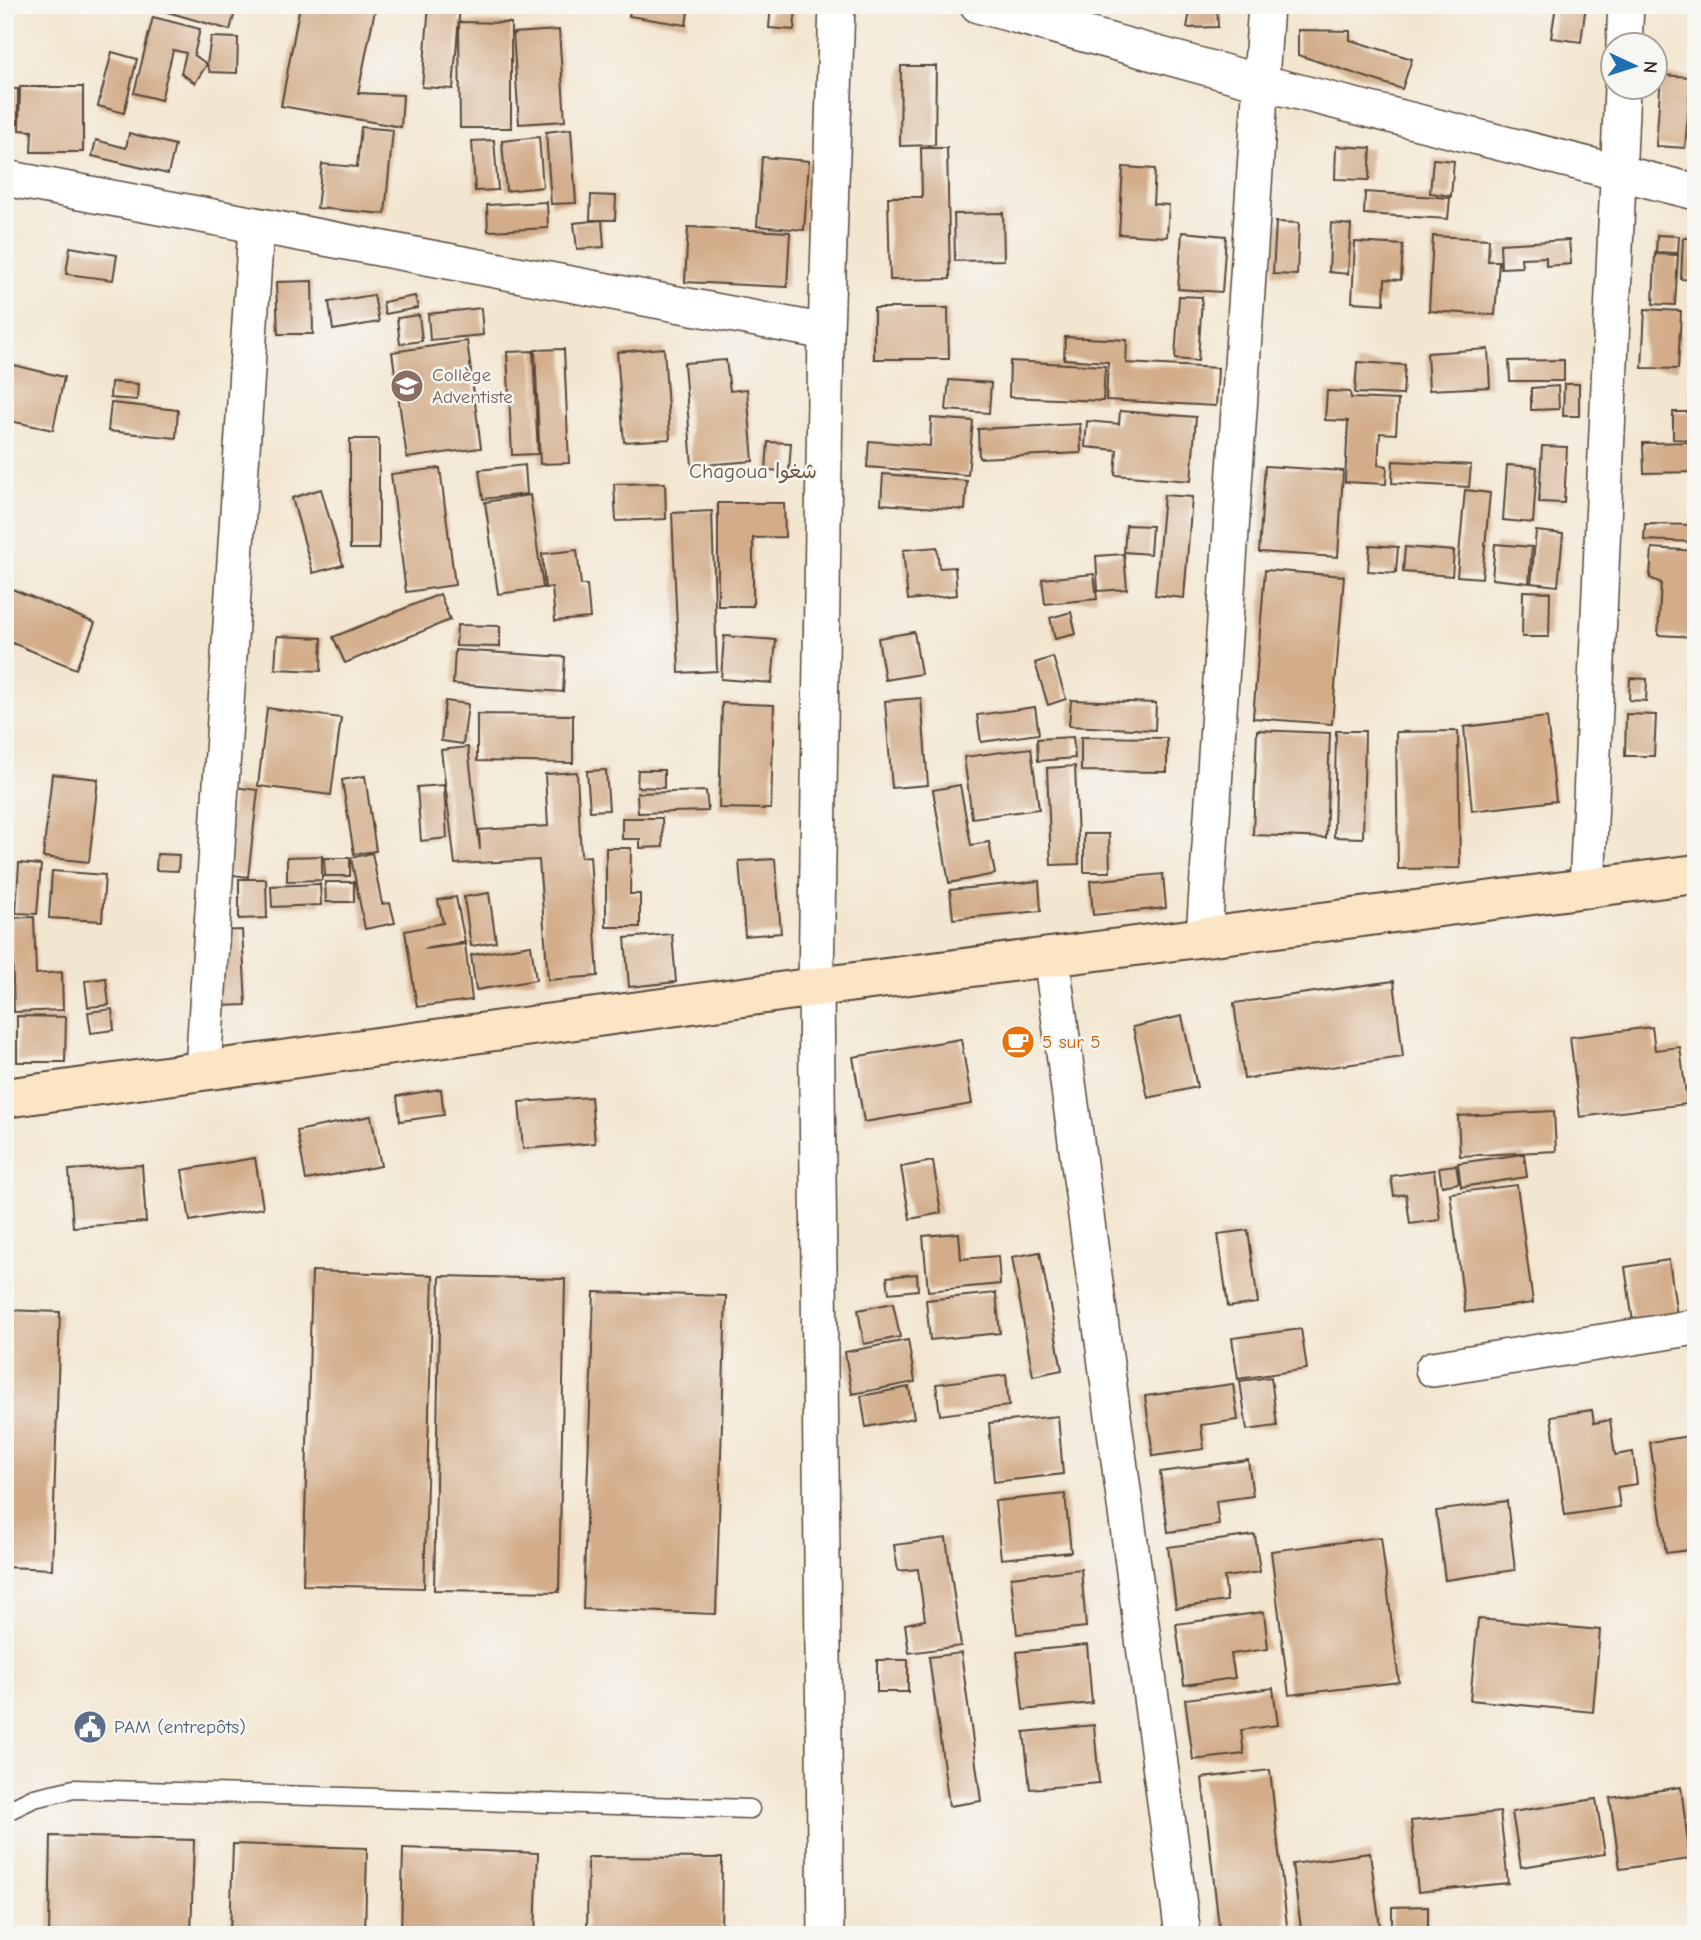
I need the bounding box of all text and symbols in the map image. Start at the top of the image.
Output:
north arrow [1600,32,1670,102]
text: N [1639,60,1661,74]
place label: Collège Adventiste [432,364,513,408]
school or university icon: Collège Adventiste [388,367,426,405]
district label: Chagoua شغوا [689,459,817,484]
cafe icon: 5 sur 5 [999,1023,1037,1061]
place label: 5 sur 5 [1042,1031,1100,1053]
public building icon: PAM (entrepôts) [71,1708,109,1746]
place label: PAM (entrepôts) [114,1716,246,1738]

